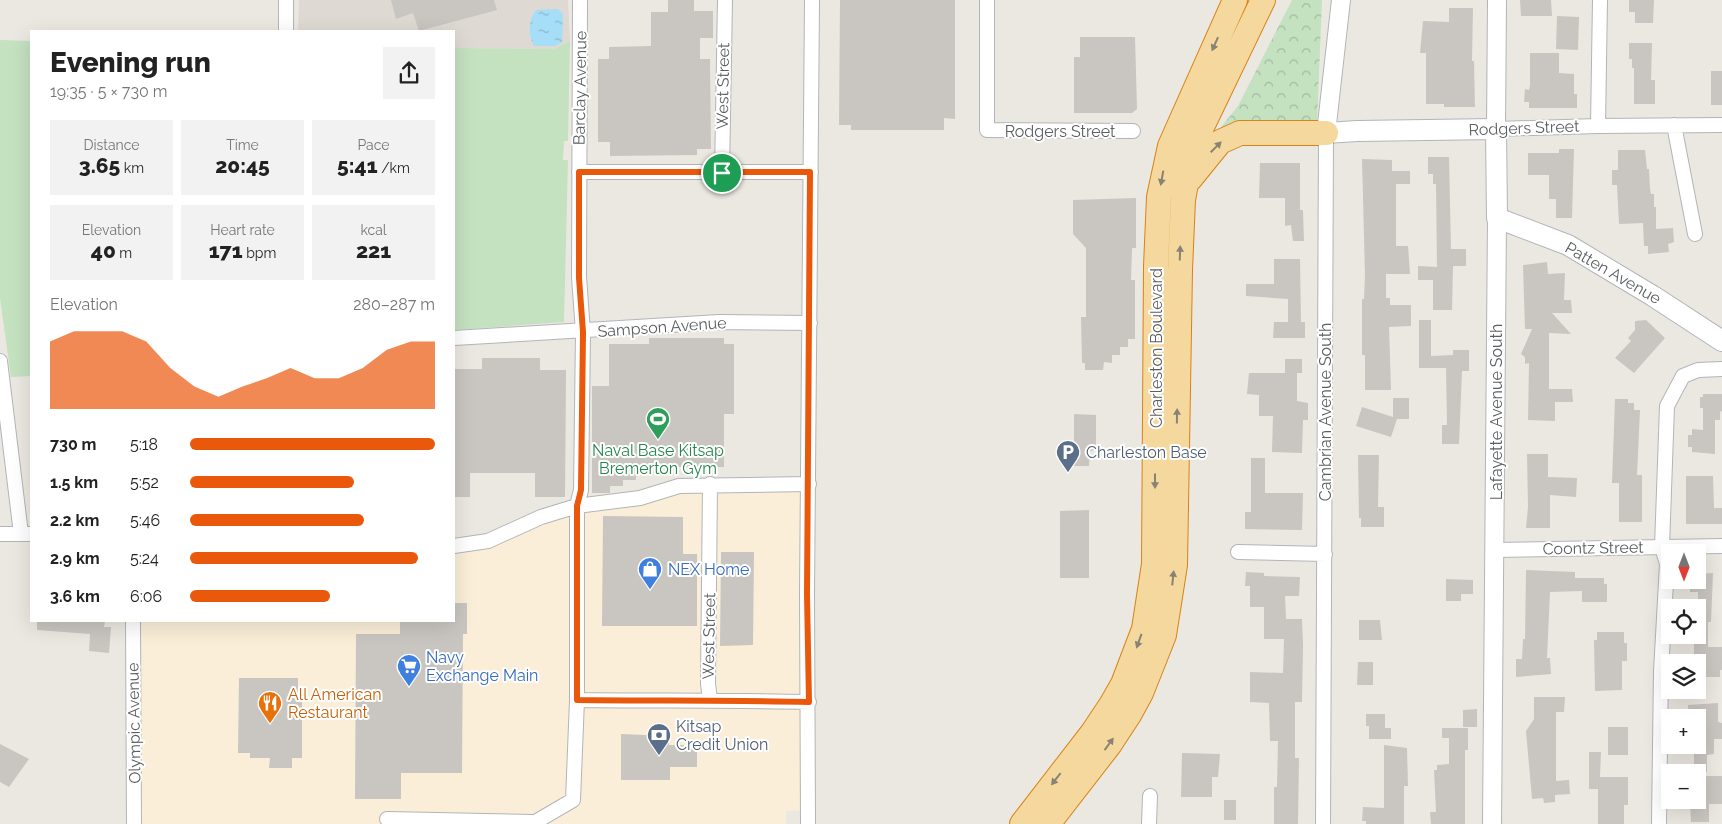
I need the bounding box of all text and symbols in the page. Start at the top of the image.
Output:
street label: Barclay Avenue [570,31,590,145]
one-way arrow [1211,37,1219,51]
street label: West Street [713,42,733,129]
text: Evening run [50,46,211,79]
button: share [383,47,435,99]
text: 19:35 · 5 × 730 m [50,82,168,101]
street label: Rodgers Street [1468,117,1580,139]
street label: Rodgers Street [1005,122,1116,141]
text: Distance [83,137,140,153]
text: Time [226,137,259,153]
text: Pace [357,137,390,153]
one-way arrow [1210,141,1222,153]
pin [701,152,743,194]
text: 3.65 [79,153,120,178]
text: 20:45 [215,153,270,178]
text: 5:41 [337,153,378,178]
icon: arrive [708,159,736,187]
text: km [120,160,144,176]
text: /km [378,160,410,176]
one-way arrow [1158,171,1166,187]
text: Elevation [82,222,141,238]
text: Heart rate [210,222,275,238]
text: kcal [360,222,387,238]
text: 40 [91,238,116,263]
text: 171 [209,238,243,263]
text: 221 [356,238,391,263]
street label: Patten Avenue [1562,238,1664,308]
text: m [116,245,132,261]
text: bpm [243,245,276,261]
one-way arrow [1176,245,1184,261]
street label: Charleston Boulevard [1147,268,1166,428]
text: Elevation [50,295,118,314]
text: 280–287 m [353,295,435,314]
street label: Sampson Avenue [597,313,727,341]
street label: Cambrian Avenue South [1316,323,1335,501]
street label: Lafayette Avenue South [1487,324,1506,500]
sports icon: Naval Base Kitsap Bremerton Gym [645,406,671,440]
one-way arrow [1173,407,1181,423]
text: 730 m [50,435,96,454]
text: 5:18 [130,435,158,454]
parking icon: Charleston Base [1055,439,1081,473]
place label: Naval Base Kitsap Bremerton Gym [592,441,724,478]
place label: Charleston Base [1086,443,1207,462]
text: 1.5 km [50,473,98,492]
text: 5:52 [130,473,159,492]
one-way arrow [1151,473,1159,489]
text: 2.2 km [50,511,99,530]
text: 5:46 [130,511,160,530]
street label: Coontz Street [1542,538,1644,558]
north arrow [1661,544,1706,589]
map controls [1661,544,1706,809]
text: 2.9 km [50,549,100,568]
text: 5:24 [130,549,159,568]
shop icon: NEX Home [637,556,663,590]
place label: NEX Home [668,560,749,579]
one-way arrow [1169,570,1177,586]
text: 3.6 km [50,587,100,606]
text: 6:06 [130,587,162,606]
street label: West Street [699,592,719,679]
button: locate [1661,599,1706,644]
one-way arrow [1135,634,1142,649]
place label: Navy Exchange Main [426,648,538,685]
supermarket icon: Navy Exchange Main [396,653,422,687]
button: layers [1661,654,1706,699]
street label: Olympic Avenue [123,662,145,784]
place label: All American Restaurant [288,685,381,722]
restaurant icon: All American Restaurant [257,690,283,724]
button: + [1661,709,1706,754]
place label: Kitsap Credit Union [676,717,768,754]
bank icon: Kitsap Credit Union [646,722,672,756]
one-way arrow [1104,738,1115,751]
button: − [1661,764,1706,809]
one-way arrow [1050,772,1061,785]

